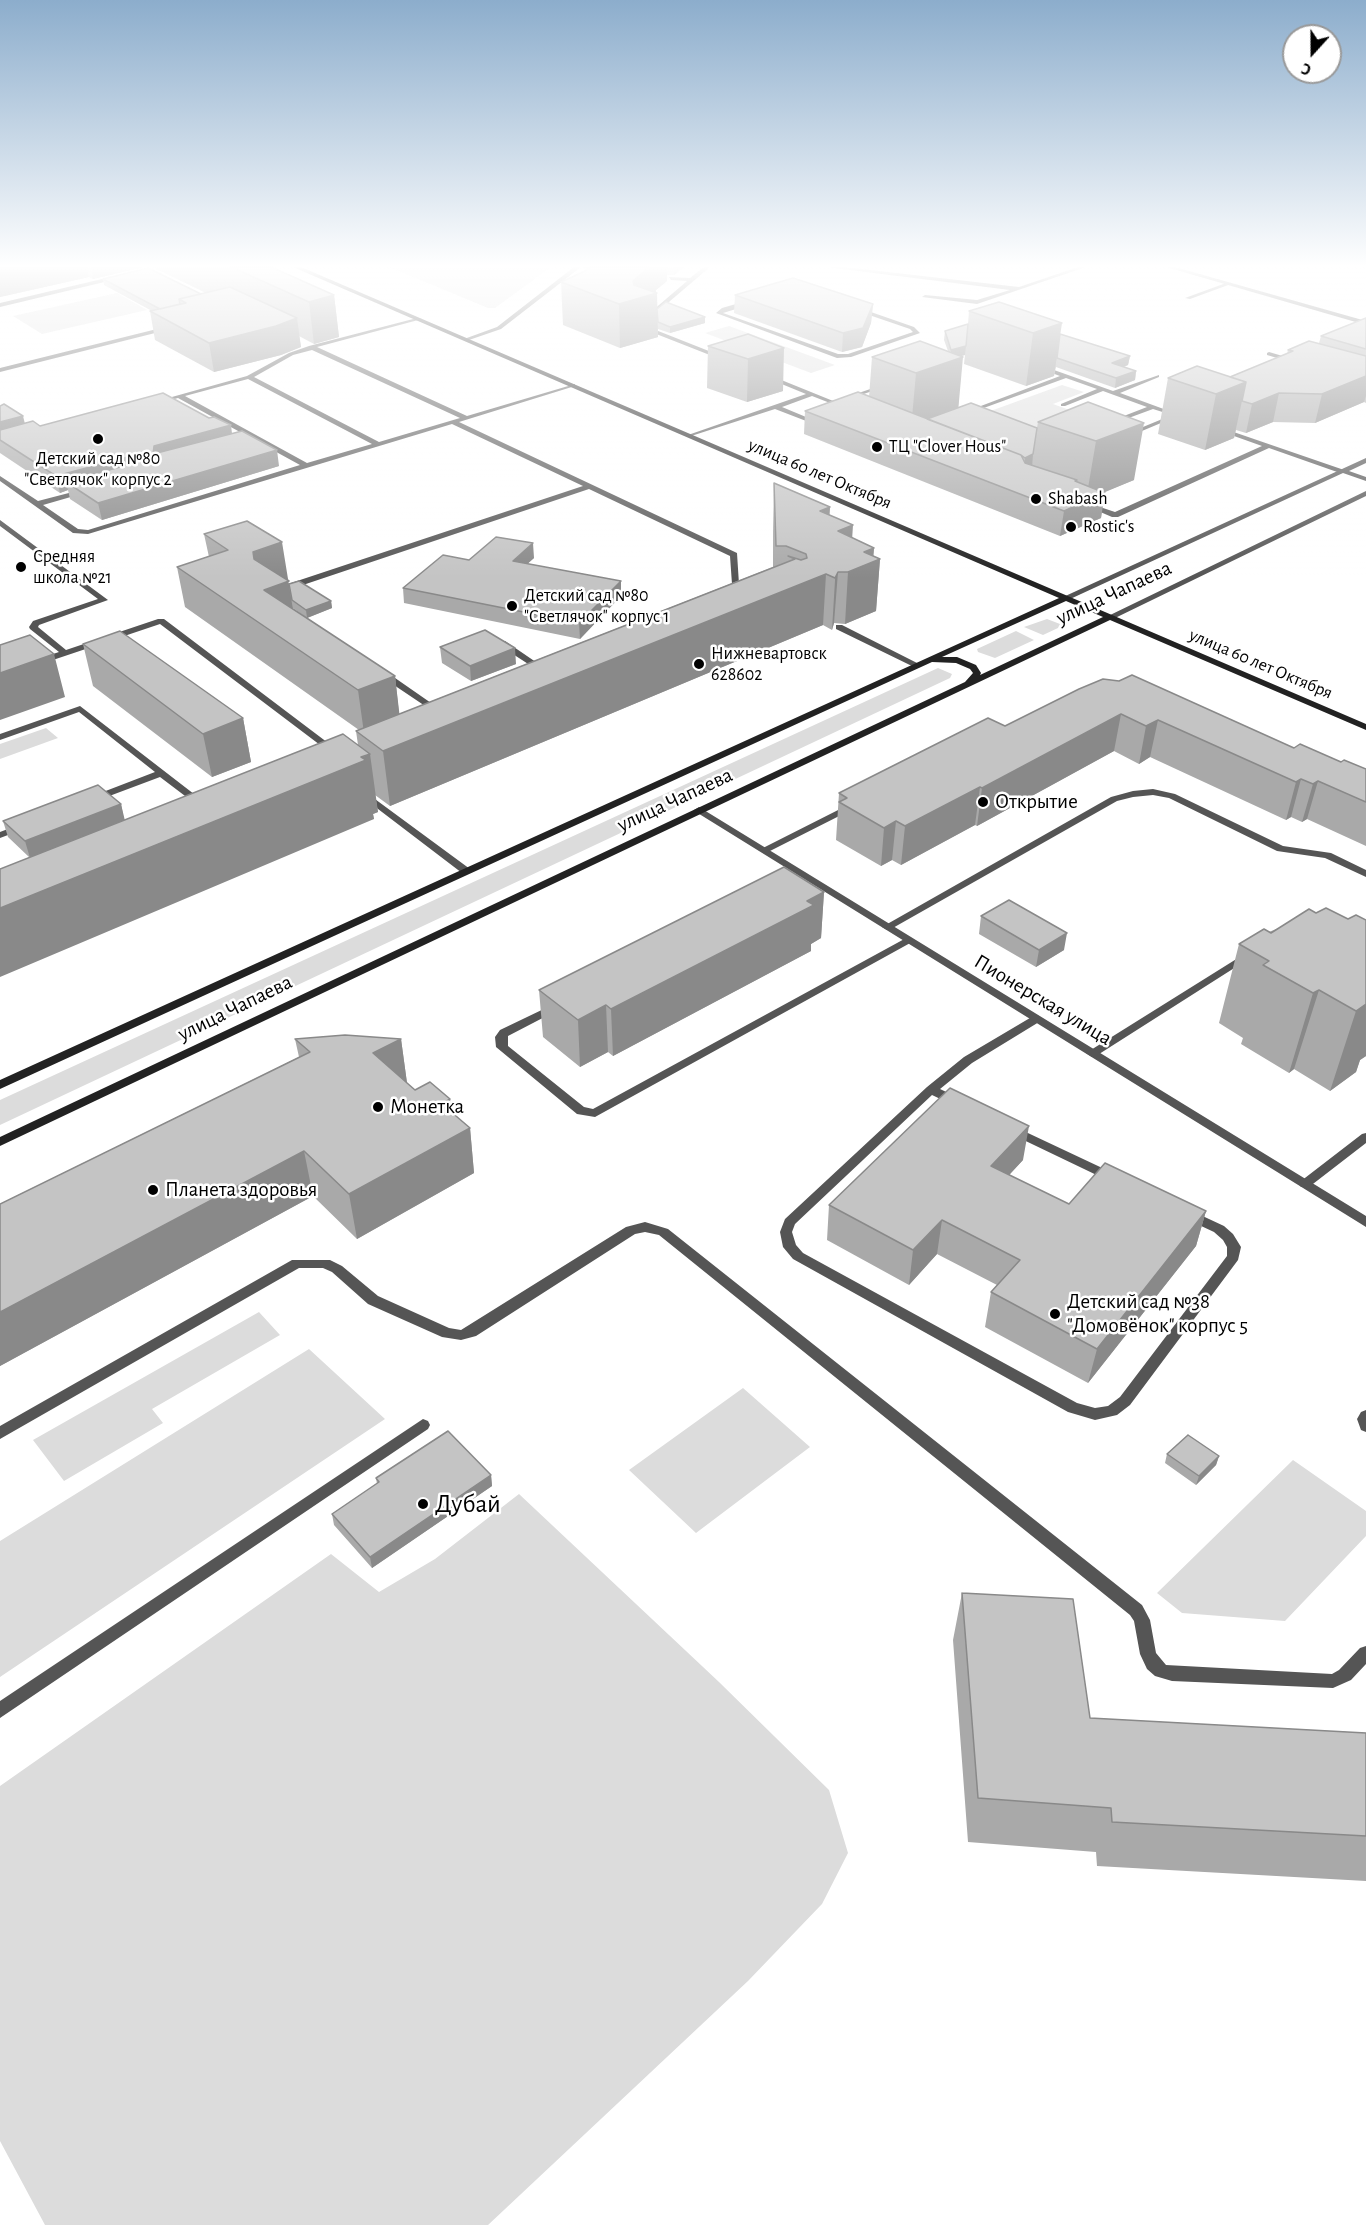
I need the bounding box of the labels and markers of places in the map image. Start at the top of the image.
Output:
marker: Детский сад №80 "Светлячок" корпус 2 [91,432,105,446]
place label: ТЦ "Clover Hous" [889,436,1006,458]
marker: ТЦ "Clover Hous" [870,440,884,454]
place label: Детский сад №80 "Светлячок" корпус 2 [24,448,172,490]
place label: Shabash [1048,488,1108,510]
marker: Shabash [1029,492,1043,506]
place label: Rostic's [1083,516,1135,538]
marker: Rostic's [1064,520,1078,534]
place label: Средняя школа №21 [33,546,112,588]
marker: Средняя школа №21 [14,560,28,574]
place label: Детский сад №80 "Светлячок" корпус 1 [524,585,670,628]
marker: Детский сад №80 "Светлячок" корпус 1 [505,599,519,613]
place label: Нижневартовск 628602 [711,643,827,686]
marker: Нижневартовск 628602 [692,657,706,671]
place label: Открытие [995,789,1078,815]
marker: Открытие [976,795,990,809]
place label: Монетка [390,1094,464,1120]
marker: Монетка [371,1100,385,1114]
place label: Планета здоровья [165,1177,317,1203]
marker: Планета здоровья [146,1183,160,1197]
place label: Детский сад №38 "Домовёнок" корпус 5 [1067,1289,1248,1339]
marker: Детский сад №38 "Домовёнок" корпус 5 [1048,1307,1062,1321]
place label: Дубай [435,1488,501,1520]
marker: Дубай [416,1497,430,1511]

